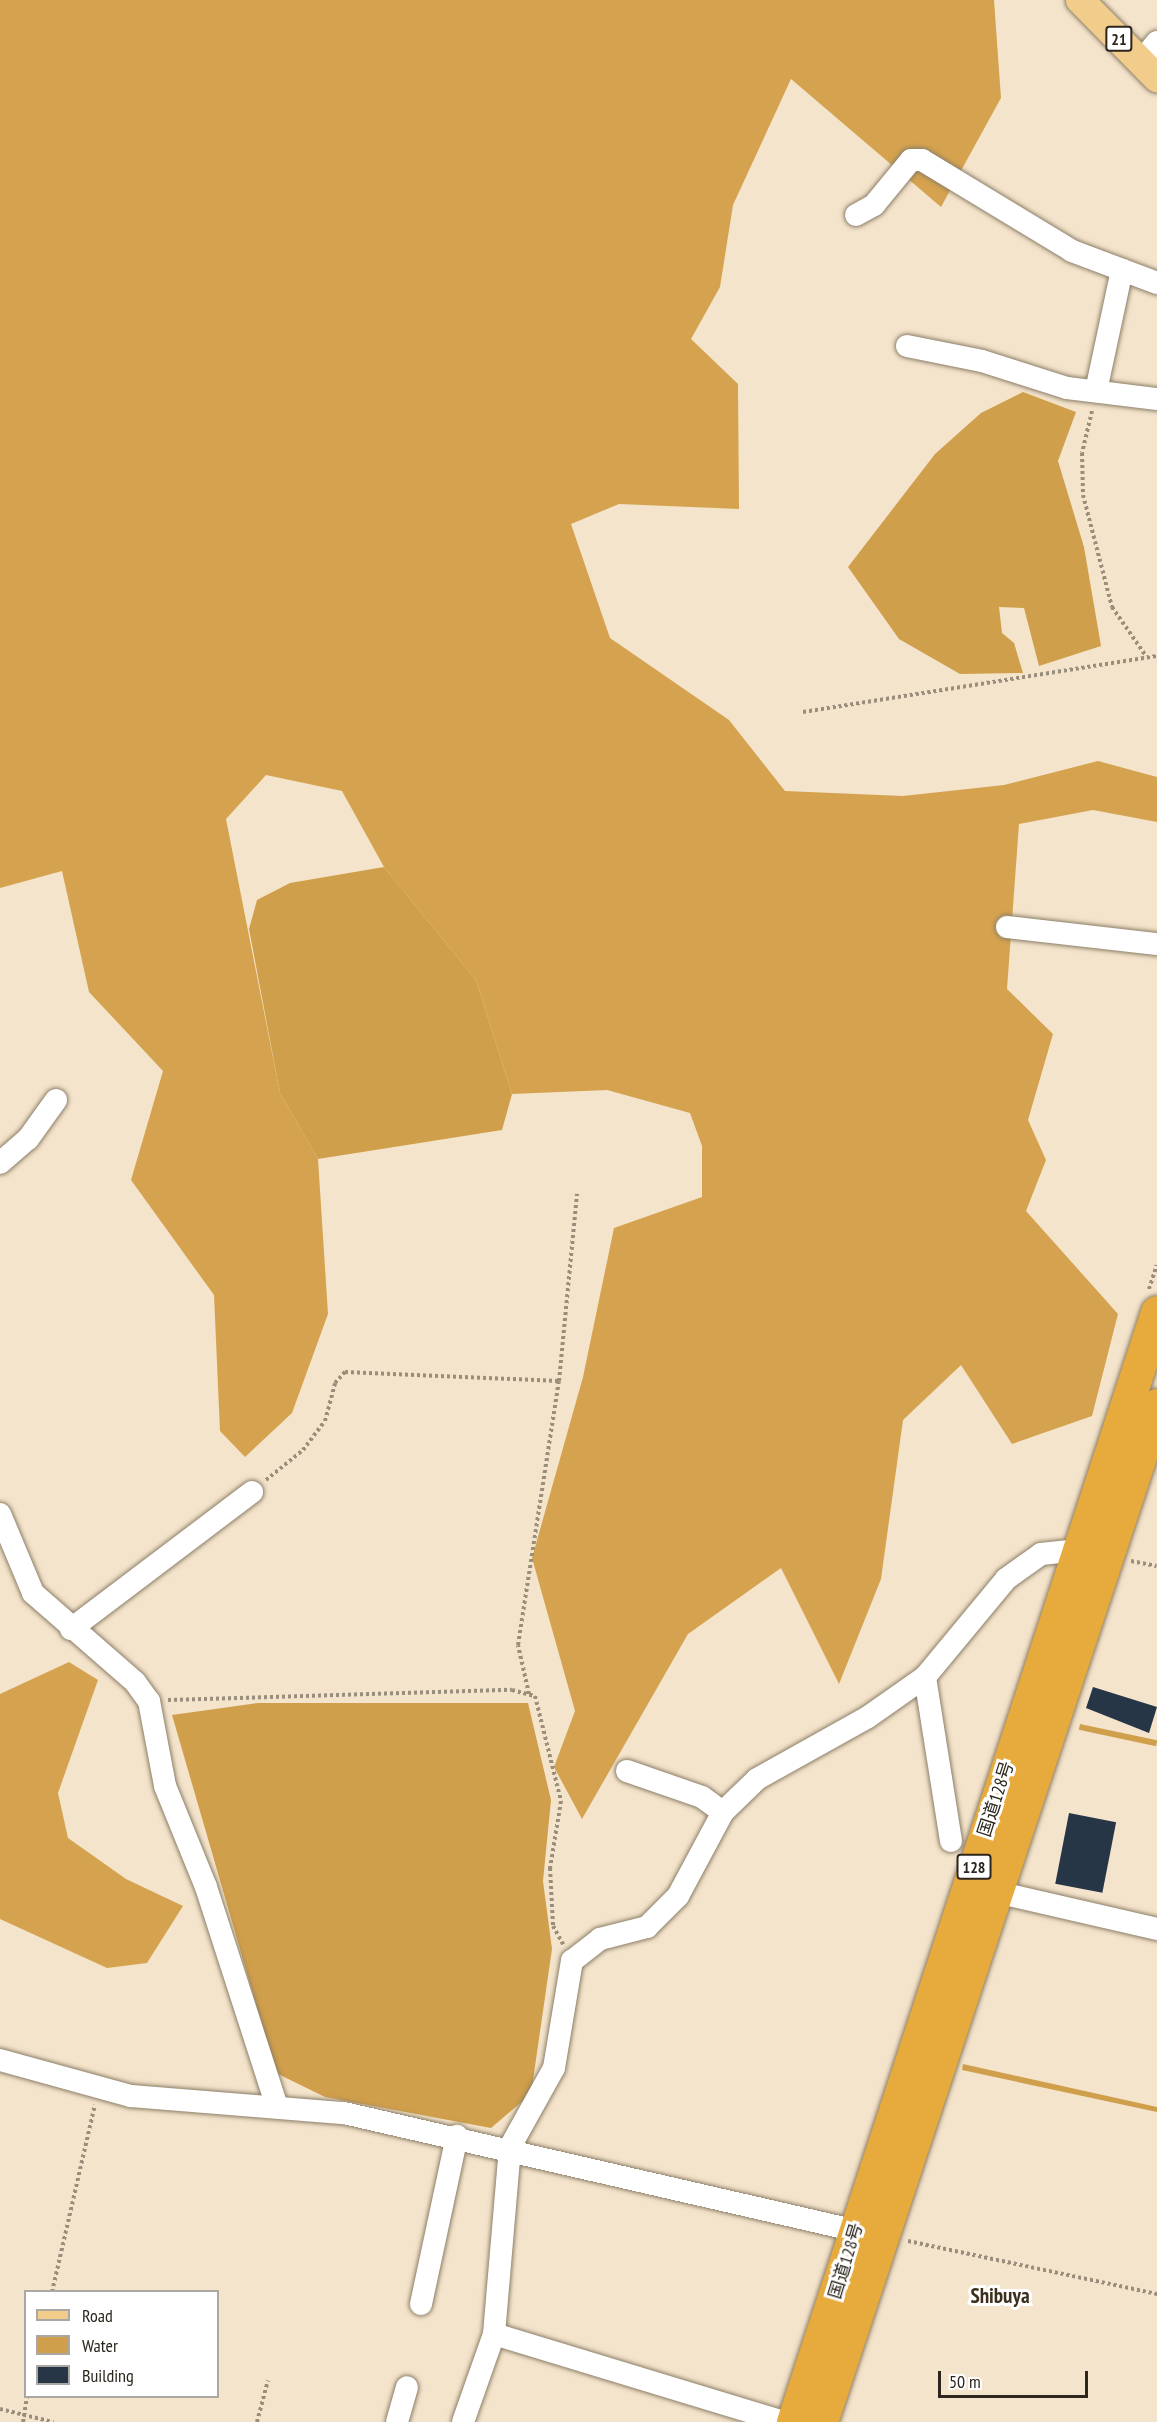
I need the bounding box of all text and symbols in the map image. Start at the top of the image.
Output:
road number: 21 [1104,26,1134,52]
street label: 国道128号 [974,1758,1018,1840]
road number: 128 [956,1854,992,1880]
street label: 国道128号 [824,2220,868,2302]
district label: Shibuya [970,2283,1030,2309]
legend [24,2290,219,2398]
text: Road [82,2304,113,2327]
text: Water [82,2334,118,2357]
scale bar [941,2359,1091,2397]
text: Building [82,2364,134,2387]
text: 50 m [949,2370,981,2393]

